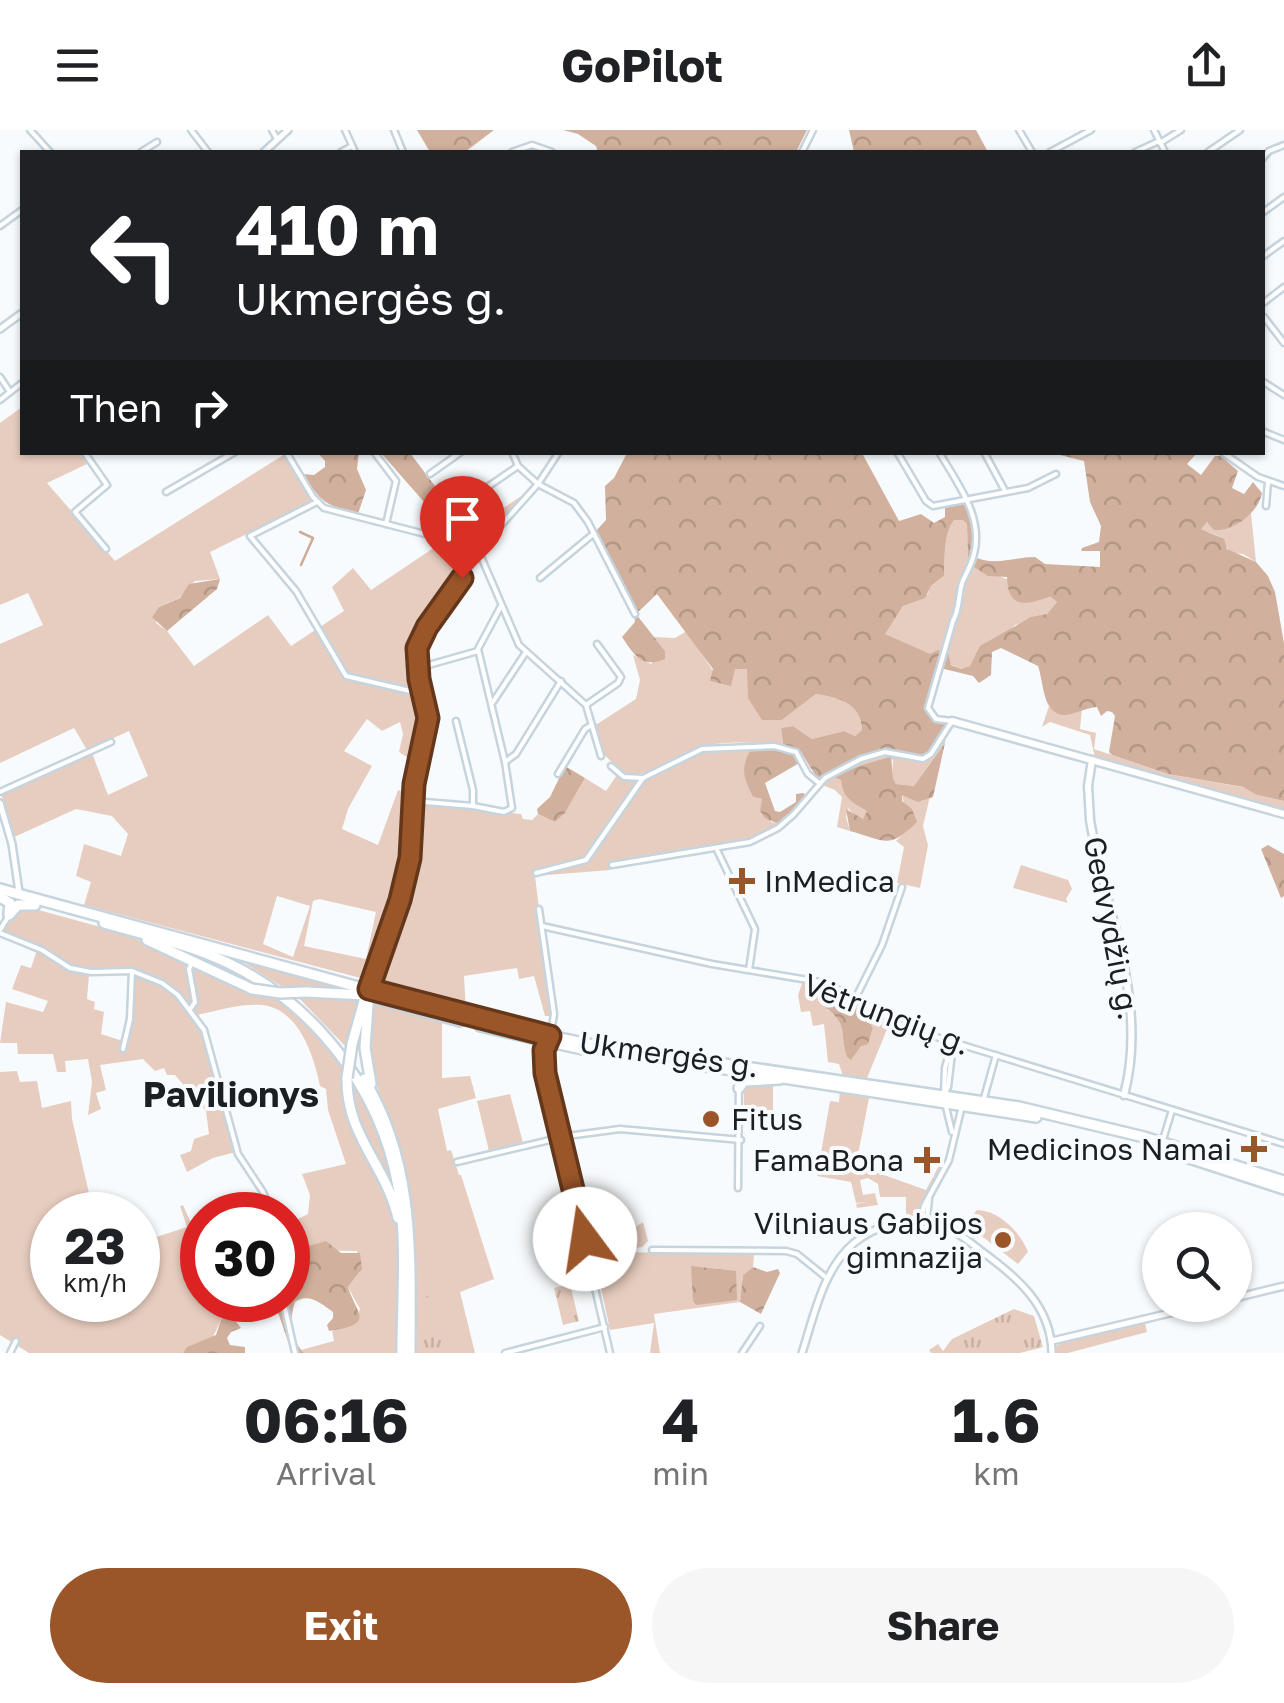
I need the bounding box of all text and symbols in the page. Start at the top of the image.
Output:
icon: menu [50,38,105,93]
text: GoPilot [561,38,723,92]
icon: share [1179,38,1234,93]
text: 410 m [235,186,439,270]
icon: left [70,190,200,320]
text: Ukmergės g. [235,271,506,325]
icon: right [182,380,237,435]
text: Then [70,385,162,430]
pin [420,476,505,579]
icon: arrive [435,491,490,546]
street label: Gedvydžių g. [1077,833,1147,1023]
place label: InMedica [764,863,895,899]
marker: InMedica [729,868,755,894]
street label: Vėtrungių g. [799,966,975,1062]
street label: Ukmergės g. [577,1024,761,1084]
district label: Pavilionys [143,1073,319,1115]
place label: Fitus [731,1101,803,1137]
marker: Fitus [700,1108,722,1130]
place label: Medicinos Namai [987,1131,1232,1167]
marker: Medicinos Namai [1241,1136,1267,1162]
place label: FamaBona [753,1142,904,1178]
marker: FamaBona [914,1147,940,1173]
position arrow [533,1187,637,1291]
speed limit sign: 30 [180,1192,310,1322]
place label: Vilniaus Gabijos gimnazija [754,1205,983,1275]
map controls [1142,1212,1252,1322]
button: search [1142,1212,1252,1322]
text: 23 [64,1215,125,1275]
marker: Vilniaus Gabijos gimnazija [992,1229,1014,1251]
text: km/h [63,1267,127,1298]
text: 06:16 [243,1383,409,1455]
text: 4 [662,1383,699,1455]
text: 1.6 [952,1383,1041,1455]
text: Arrival [276,1454,376,1492]
text: min [652,1454,709,1492]
text: km [973,1454,1020,1492]
button: Exit [50,1568,632,1683]
button: Share [652,1568,1234,1683]

